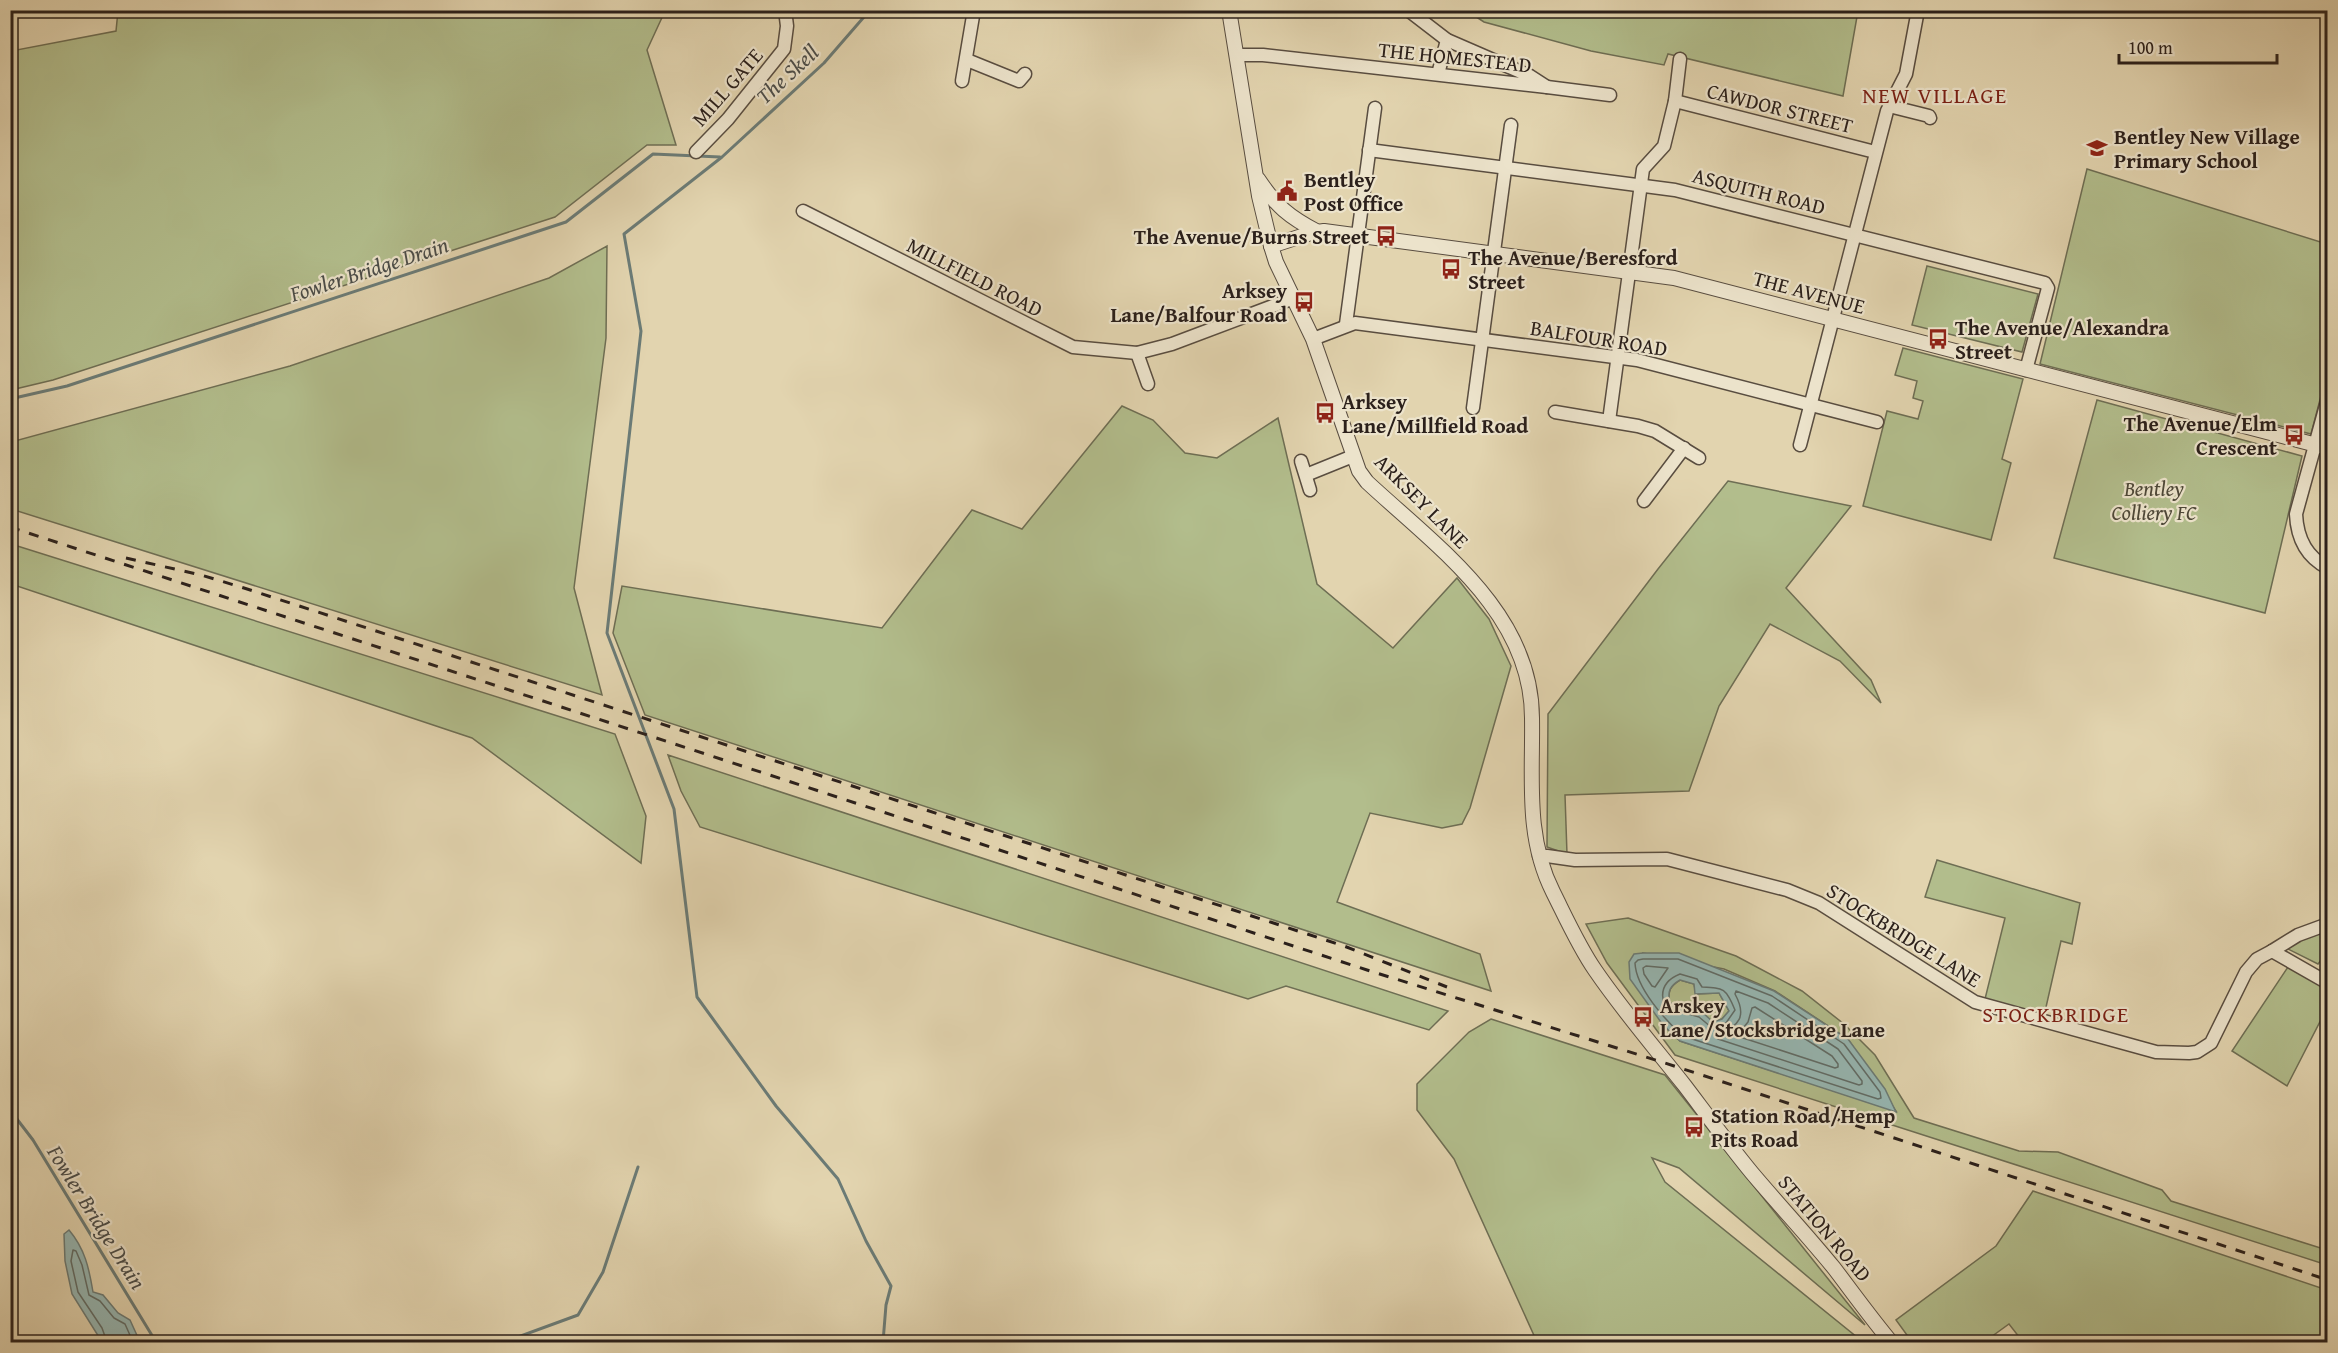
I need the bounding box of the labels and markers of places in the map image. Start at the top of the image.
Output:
place label: Bentley New Village Primary School [2114,121,2300,176]
school or university icon: Bentley New Village Primary School [2085,136,2109,160]
place label: Bentley Post Office [1304,164,1403,219]
public building icon: Bentley Post Office [1275,179,1299,203]
place label: The Avenue/Burns Street [1134,221,1369,252]
bus stop icon: The Avenue/Burns Street [1374,224,1398,248]
place label: The Avenue/Beresford Street [1468,242,1678,297]
bus stop icon: The Avenue/Beresford Street [1439,257,1463,281]
place label: Arksey Lane/Balfour Road [1110,275,1287,330]
bus stop icon: Arksey Lane/Balfour Road [1292,290,1316,314]
place label: The Avenue/Alexandra Street [1955,312,2169,367]
bus stop icon: The Avenue/Alexandra Street [1926,327,1950,351]
place label: Arksey Lane/Millfield Road [1342,386,1528,441]
bus stop icon: Arksey Lane/Millfield Road [1313,401,1337,425]
place label: The Avenue/Elm Crescent [2124,408,2277,463]
bus stop icon: The Avenue/Elm Crescent [2282,423,2306,447]
place label: Arskey Lane/Stocksbridge Lane [1660,990,1885,1045]
bus stop icon: Arskey Lane/Stocksbridge Lane [1631,1005,1655,1029]
place label: Station Road/Hemp Pits Road [1711,1100,1895,1155]
bus stop icon: Station Road/Hemp Pits Road [1682,1115,1706,1139]

